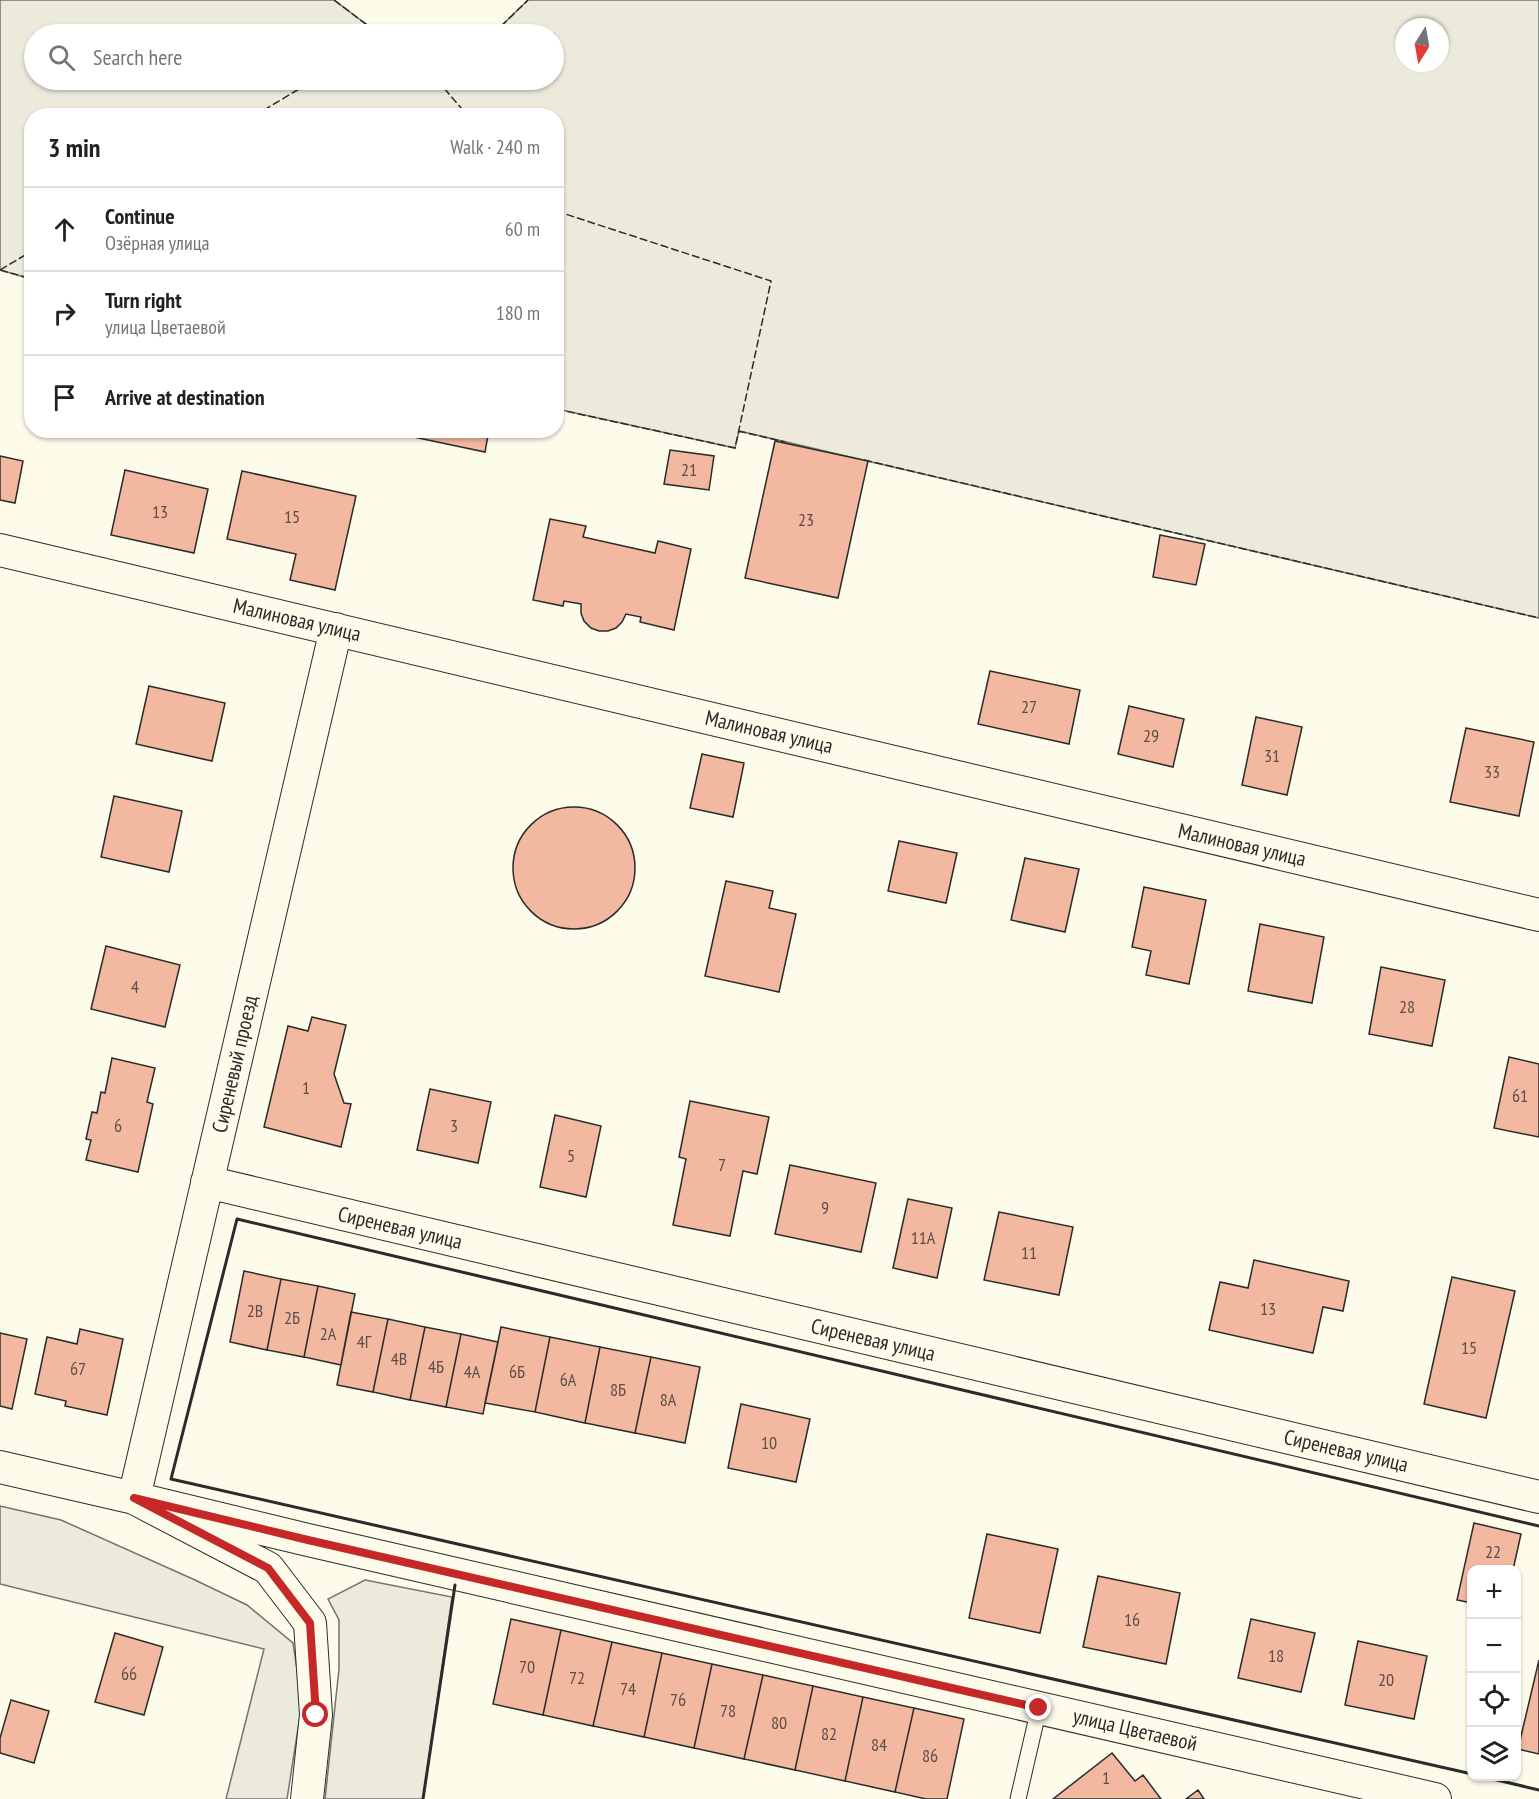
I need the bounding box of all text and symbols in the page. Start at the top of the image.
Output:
north arrow [1395,18,1449,72]
search box [24,24,564,90]
icon: search [45,41,78,74]
text: Search here [93,43,182,71]
text: 3 min [48,131,101,164]
text: Walk · 240 m [450,134,540,160]
text: Continue [105,202,175,230]
icon: ahead [48,213,81,246]
text: 60 m [505,216,540,242]
text: Озёрная улица [105,230,210,256]
text: Turn right [105,286,182,314]
icon: right [48,297,81,330]
text: 180 m [496,300,540,326]
text: улица Цветаевой [105,314,226,340]
icon: arrive [48,381,81,414]
text: Arrive at destination [105,383,265,411]
house number: 21 [681,458,697,481]
house number: 13 [152,500,168,523]
house number: 15 [284,505,300,528]
house number: 23 [798,508,814,531]
street label: Малиновая улица [231,592,364,647]
house number: 27 [1021,695,1037,718]
street label: Малиновая улица [703,704,836,759]
house number: 29 [1143,724,1159,747]
house number: 31 [1264,744,1280,767]
house number: 33 [1484,760,1500,783]
street label: Малиновая улица [1176,817,1309,872]
house number: 4 [131,975,139,998]
street label: Сиреневый проезд [206,992,263,1135]
house number: 28 [1399,995,1415,1018]
house number: 1 [302,1076,310,1099]
house number: 61 [1512,1084,1528,1107]
house number: 6 [114,1114,122,1137]
house number: 3 [450,1114,458,1137]
house number: 5 [567,1144,575,1167]
house number: 7 [718,1153,726,1176]
house number: 9 [821,1196,829,1219]
street label: Сиреневая улица [335,1200,465,1255]
house number: 11А [911,1226,936,1249]
house number: 11 [1021,1241,1037,1264]
house number: 13 [1260,1297,1276,1320]
house number: 2В [247,1299,263,1322]
house number: 2Б [284,1306,300,1329]
street label: Сиреневая улица [808,1312,938,1367]
house number: 2А [320,1322,337,1345]
house number: 4Г [357,1330,372,1353]
house number: 15 [1461,1336,1477,1359]
house number: 4В [391,1347,407,1370]
house number: 4Б [428,1355,444,1378]
house number: 67 [70,1357,86,1380]
house number: 4А [464,1360,481,1383]
house number: 6Б [509,1360,525,1383]
house number: 6А [560,1368,577,1391]
house number: 8Б [610,1378,626,1401]
house number: 8А [660,1388,677,1411]
street label: Сиреневая улица [1281,1423,1411,1478]
house number: 10 [761,1431,777,1454]
house number: 22 [1485,1540,1501,1563]
map controls [1467,1565,1521,1781]
button: + [1467,1565,1521,1619]
house number: 16 [1124,1608,1140,1631]
button: − [1467,1619,1521,1673]
house number: 18 [1268,1644,1284,1667]
house number: 70 [519,1655,535,1678]
house number: 66 [121,1662,137,1685]
house number: 72 [569,1666,585,1689]
house number: 20 [1378,1668,1394,1691]
button: locate [1467,1673,1521,1727]
house number: 74 [620,1677,636,1700]
house number: 76 [670,1688,686,1711]
route end [1025,1694,1051,1720]
house number: 78 [720,1699,736,1722]
route start [302,1701,328,1727]
street label: улица Цветаевой [1070,1702,1200,1757]
house number: 80 [771,1711,787,1734]
house number: 82 [821,1722,837,1745]
button: layers [1467,1727,1521,1781]
house number: 84 [871,1733,887,1756]
house number: 86 [922,1744,938,1767]
house number: 1 [1102,1766,1110,1789]

